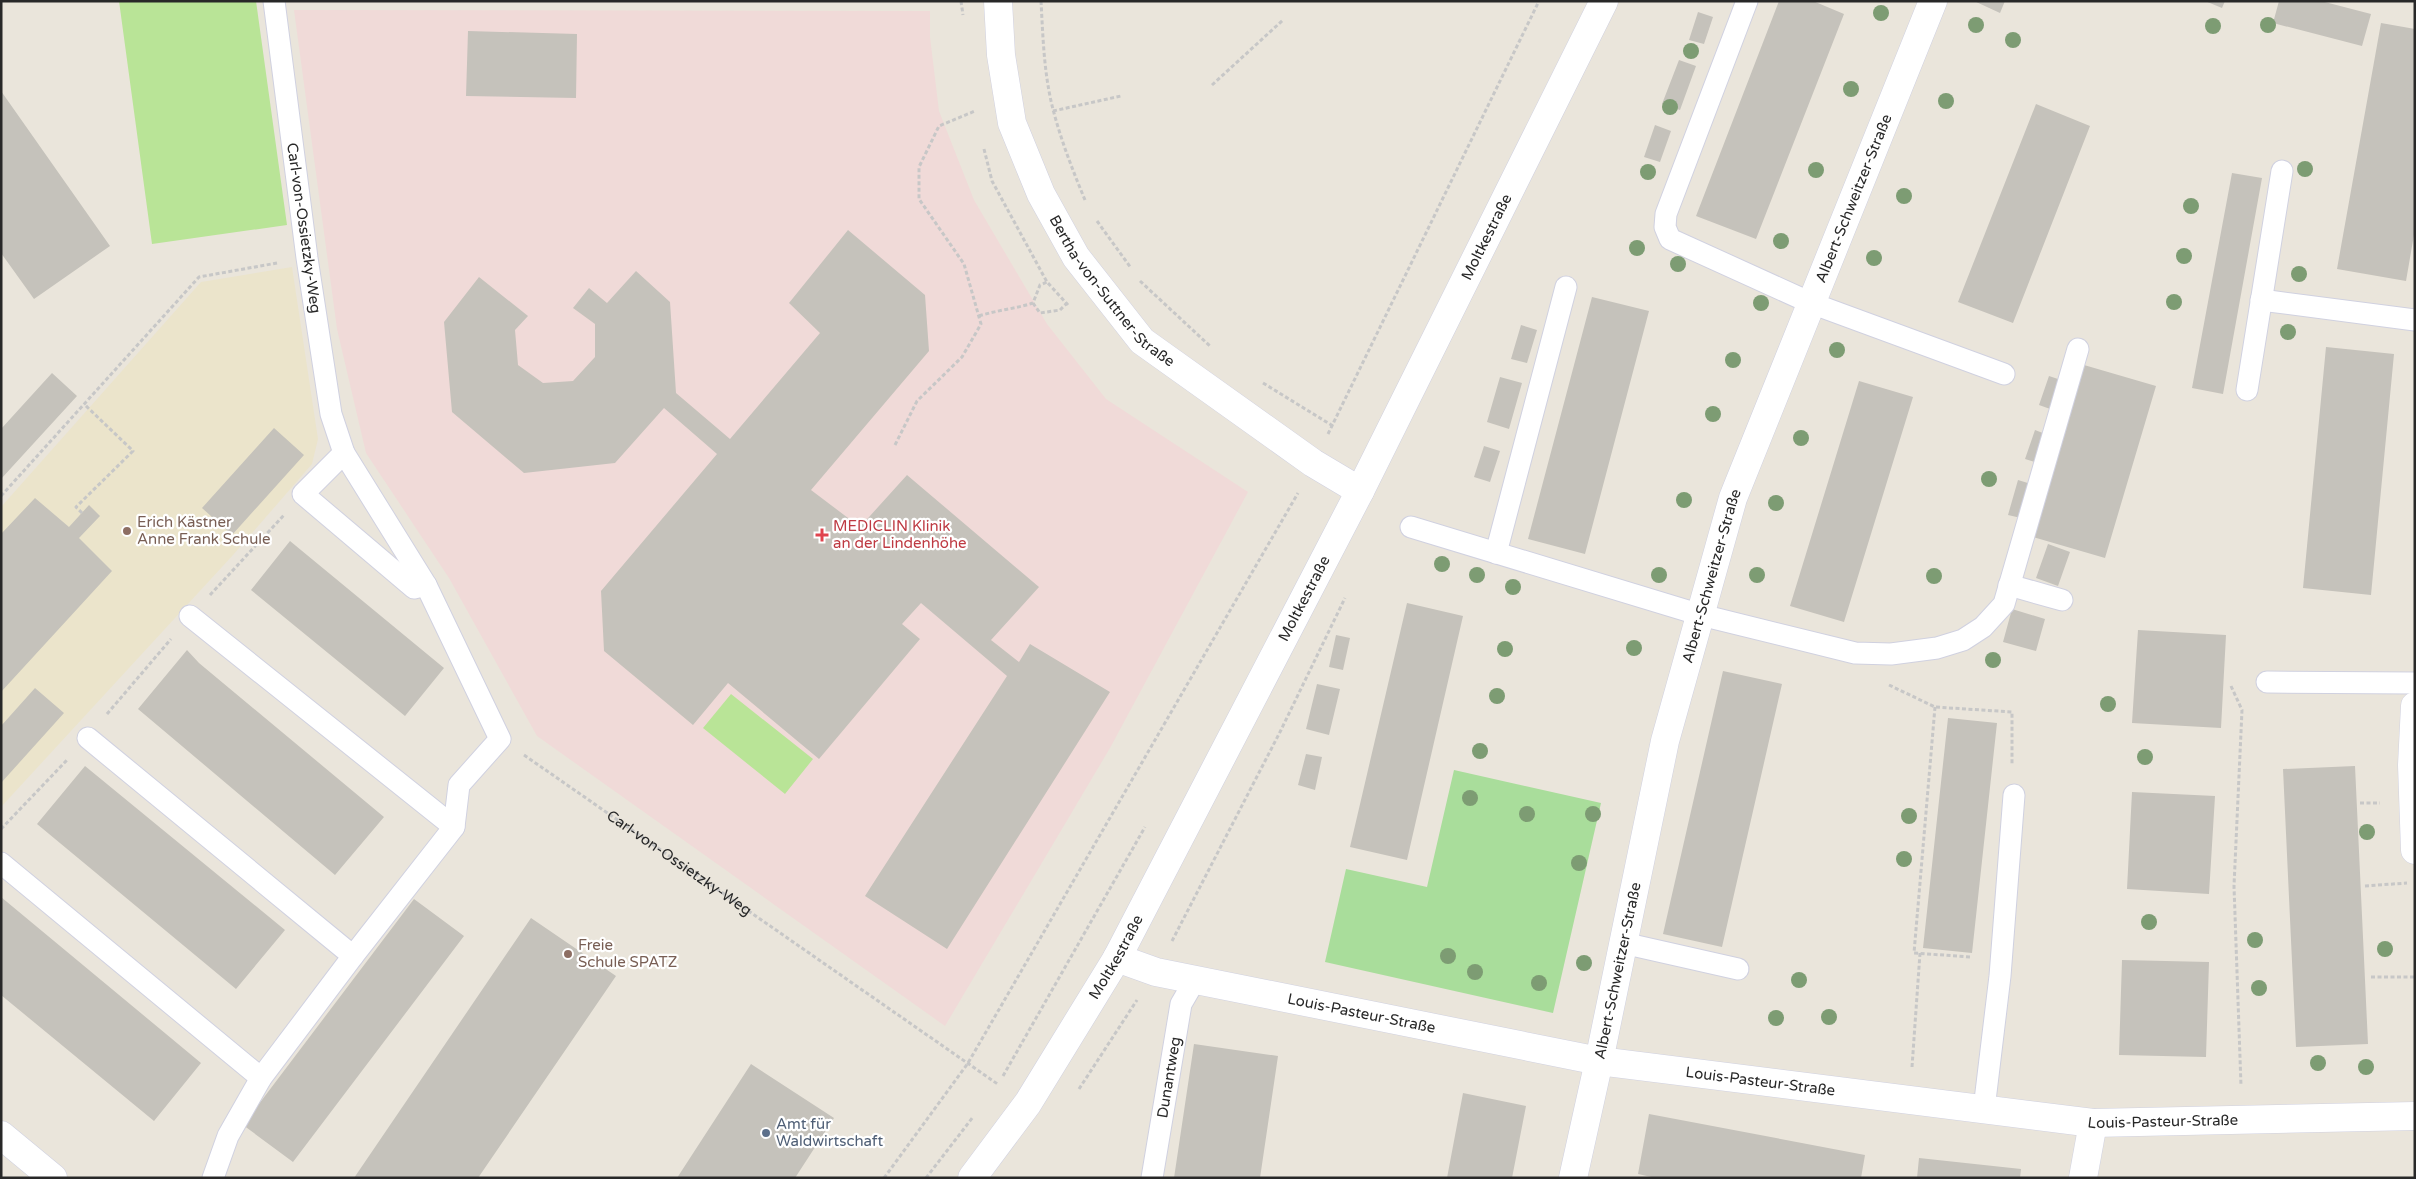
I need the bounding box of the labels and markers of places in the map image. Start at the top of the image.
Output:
place label: Erich Kästner Anne Frank Schule [137,513,271,548]
place label: MEDICLIN Klinik an der Lindenhöhe [833,517,967,552]
marker: Erich Kästner Anne Frank Schule [121,525,133,537]
marker: MEDICLIN Klinik an der Lindenhöhe [815,528,829,542]
place label: Freie Schule SPATZ [578,936,677,971]
marker: Freie Schule SPATZ [562,948,574,960]
place label: Amt für Waldwirtschaft [776,1115,883,1150]
marker: Amt für Waldwirtschaft [760,1127,772,1139]

